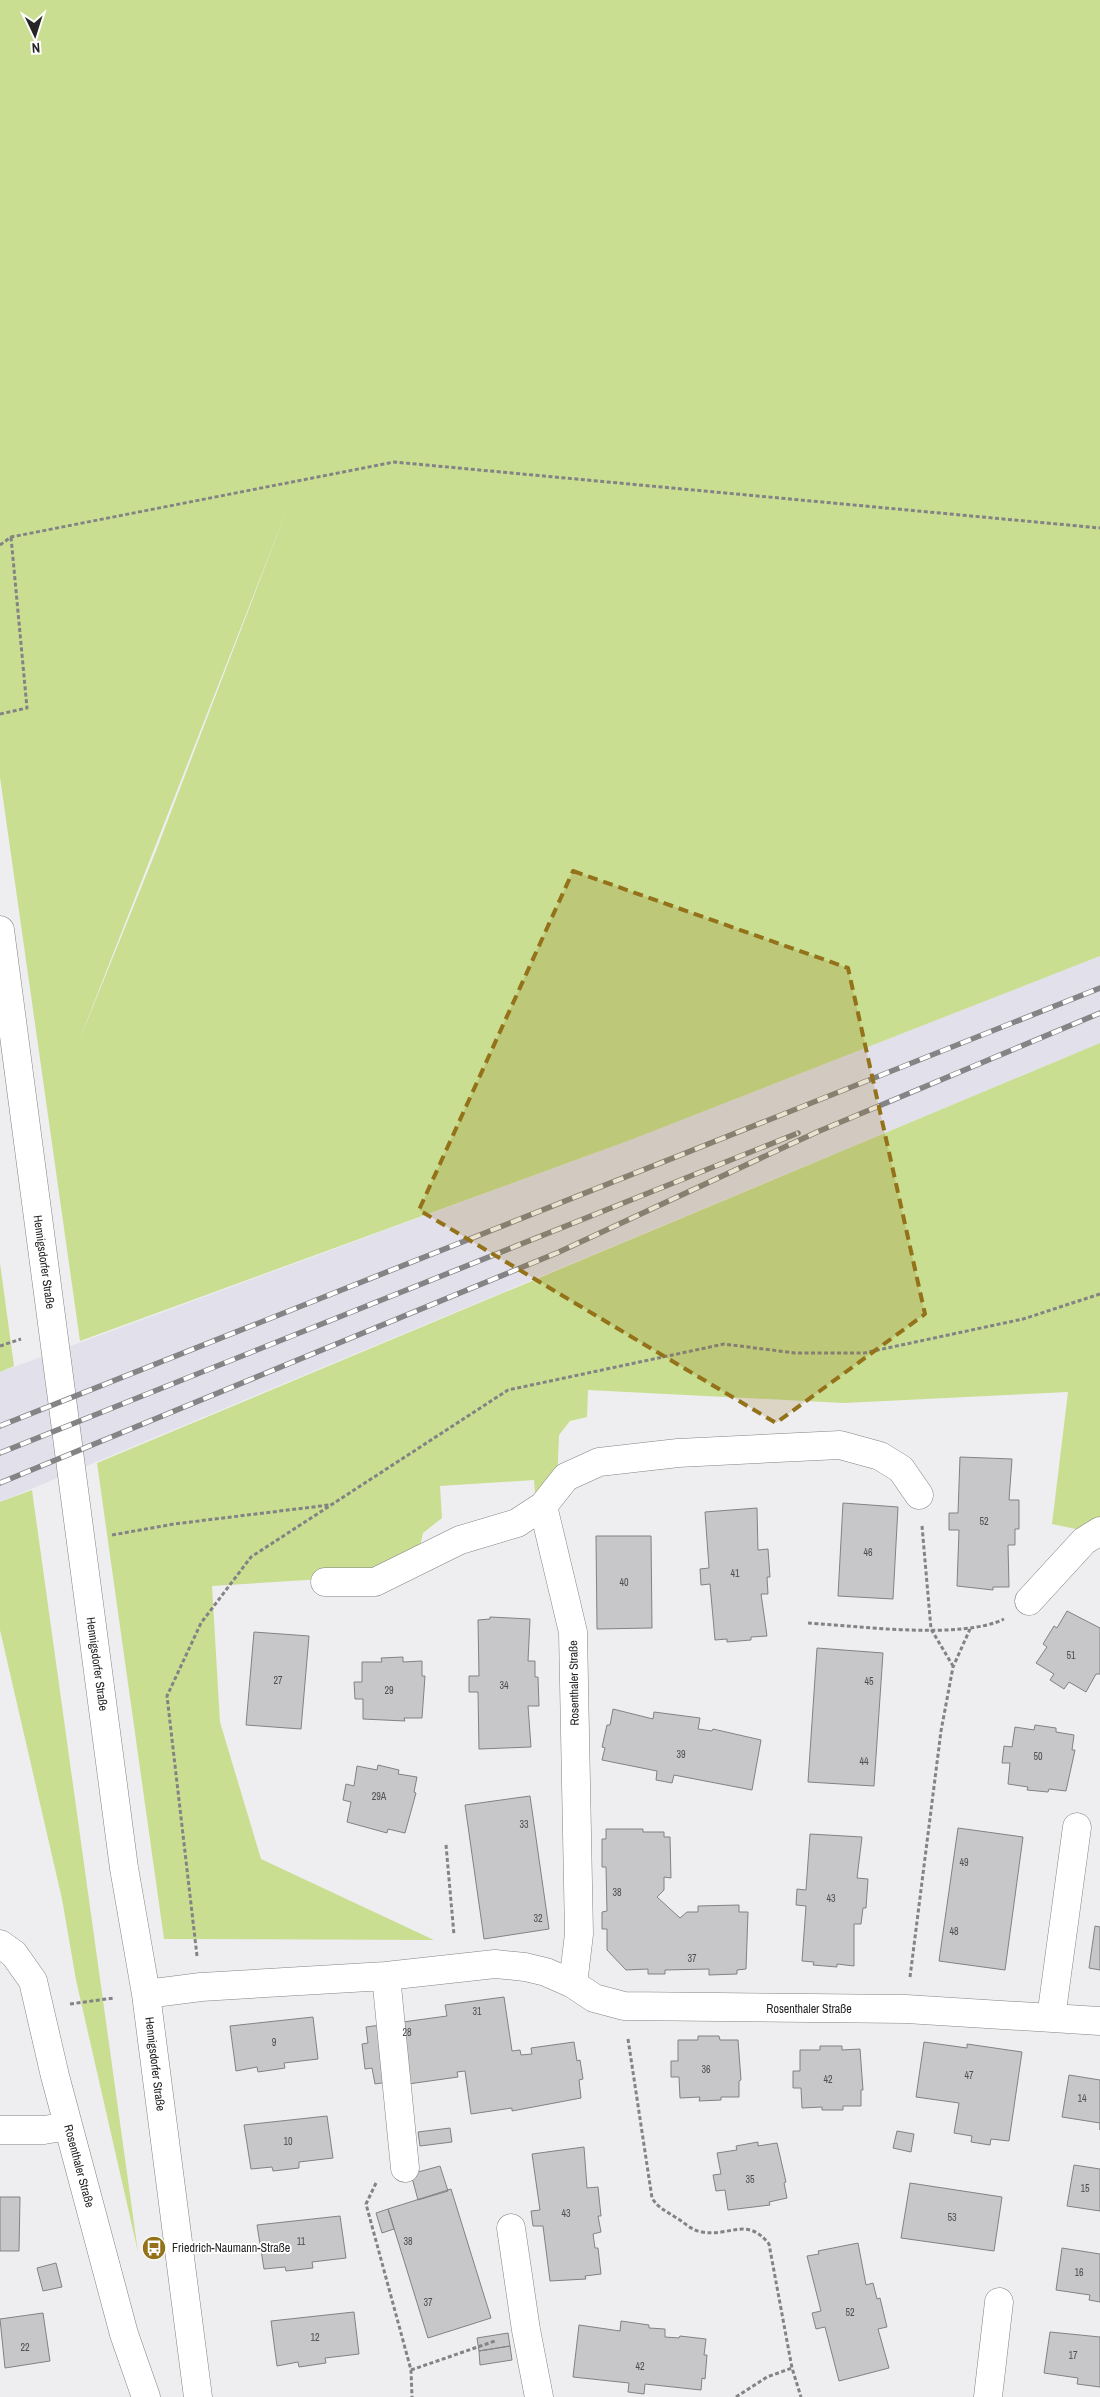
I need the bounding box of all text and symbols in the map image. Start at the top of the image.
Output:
north arrow [10,10,60,60]
text: N [31,39,41,57]
street label: Hennigsdorfer Straße [29,1214,59,1310]
house number: 52 [979,1515,989,1528]
house number: 46 [863,1546,873,1559]
house number: 41 [730,1567,740,1580]
house number: 40 [619,1576,629,1589]
street label: Hennigsdorfer Straße [82,1616,112,1712]
street label: Rosenthaler Straße [565,1640,583,1726]
house number: 51 [1066,1649,1076,1662]
house number: 27 [273,1674,283,1687]
house number: 45 [864,1675,874,1688]
house number: 34 [499,1679,509,1692]
house number: 29 [384,1684,394,1697]
house number: 39 [676,1748,686,1761]
house number: 50 [1033,1750,1043,1763]
house number: 44 [859,1755,869,1768]
house number: 29A [372,1790,387,1803]
house number: 33 [519,1818,529,1831]
house number: 49 [959,1856,969,1869]
house number: 38 [612,1886,622,1899]
house number: 43 [826,1892,836,1905]
house number: 32 [533,1912,543,1925]
house number: 48 [949,1925,959,1938]
house number: 37 [687,1952,697,1965]
street label: Rosenthaler Straße [766,2001,852,2017]
house number: 31 [472,2005,482,2018]
street label: Hennigsdorfer Straße [141,2016,169,2112]
house number: 28 [402,2026,412,2039]
house number: 9 [272,2036,277,2049]
house number: 36 [701,2063,711,2076]
house number: 47 [964,2069,974,2082]
house number: 42 [823,2073,833,2086]
house number: 14 [1077,2092,1087,2105]
street label: Rosenthaler Straße [60,2123,98,2209]
house number: 10 [283,2135,293,2148]
house number: 35 [745,2173,755,2186]
house number: 15 [1080,2182,1090,2195]
house number: 43 [561,2207,571,2220]
house number: 53 [947,2211,957,2224]
bus stop icon: Friedrich-Naumann-Straße [141,2235,167,2261]
house number: 11 [297,2235,306,2248]
house number: 38 [403,2235,413,2248]
place label: Friedrich-Naumann-Straße [172,2240,290,2256]
house number: 16 [1074,2266,1084,2279]
house number: 37 [423,2296,433,2309]
house number: 52 [845,2306,855,2319]
house number: 12 [310,2331,320,2344]
house number: 22 [20,2341,30,2354]
house number: 17 [1068,2349,1078,2362]
house number: 42 [635,2360,645,2373]

